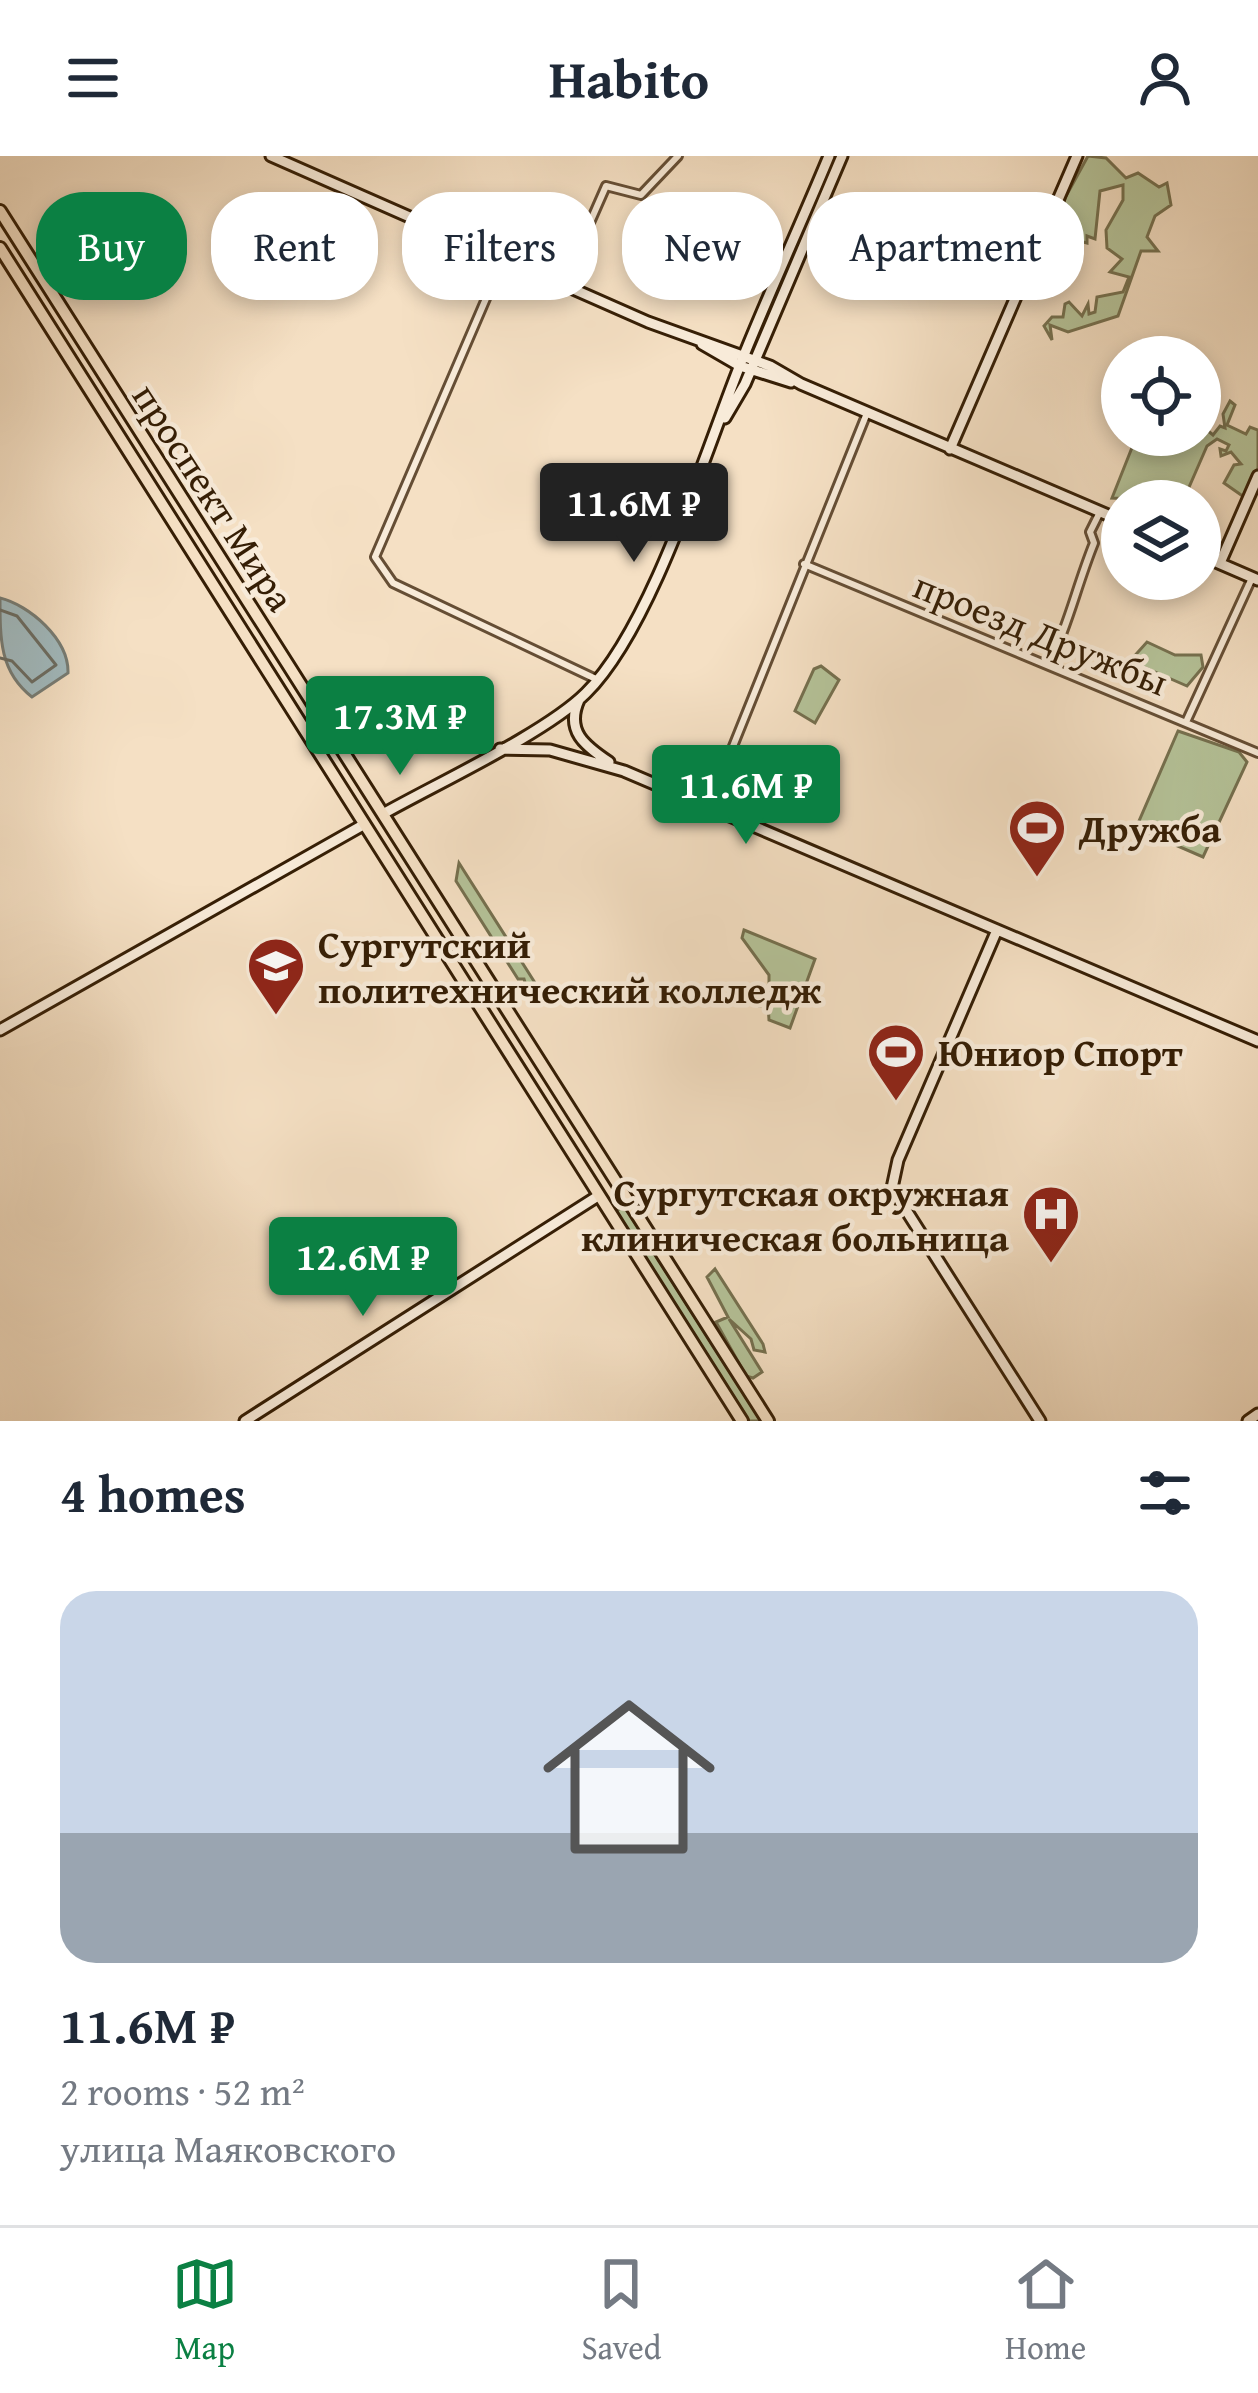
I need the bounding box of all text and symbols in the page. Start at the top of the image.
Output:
text: Habito [549,39,709,118]
icon: menu [60,45,126,111]
icon: person [1132,45,1198,111]
chip: Buy [36,192,187,300]
chip: Rent [211,192,378,300]
chip: Filters [402,192,598,300]
chip: New [622,192,783,300]
chip: Apartment [807,192,1084,300]
map controls [1101,336,1221,600]
button: locate [1101,336,1221,456]
street label: проспект Мира [119,371,310,622]
pin: 11.6M ₽ [523,463,745,565]
text: 11.6M ₽ [567,473,701,530]
button: layers [1101,480,1221,600]
street label: проезд Дружбы [906,556,1177,709]
pin: 17.3M ₽ [289,676,511,778]
text: 17.3M ₽ [333,686,467,743]
pin: 11.6M ₽ [635,745,857,847]
text: 11.6M ₽ [679,755,813,812]
sports icon: Дружба [1006,797,1068,879]
place label: Дружба [1078,799,1221,856]
place label: Сургутский политехнический колледж [318,915,821,1017]
school or university icon: Сургутский политехнический колледж [245,935,307,1017]
sports icon: Юниор Спорт [865,1021,927,1103]
place label: Юниор Спорт [938,1023,1183,1080]
place label: Сургутская окружная клиническая больница [581,1163,1009,1265]
hospital icon: Сургутская окружная клиническая больница [1020,1183,1082,1265]
pin: 12.6M ₽ [252,1217,474,1319]
text: 12.6M ₽ [296,1227,430,1284]
text: 4 homes [60,1456,246,1531]
icon: filters [1132,1460,1198,1526]
icon: home [521,1669,737,1885]
text: 11.6M ₽ [60,1987,235,2062]
text: 2 rooms · 52 m² [60,2062,305,2119]
text: улица Маяковского [60,2119,396,2176]
tab: Map [172,2251,238,2371]
tab: Saved [581,2251,661,2371]
tab: Home [1005,2251,1086,2371]

